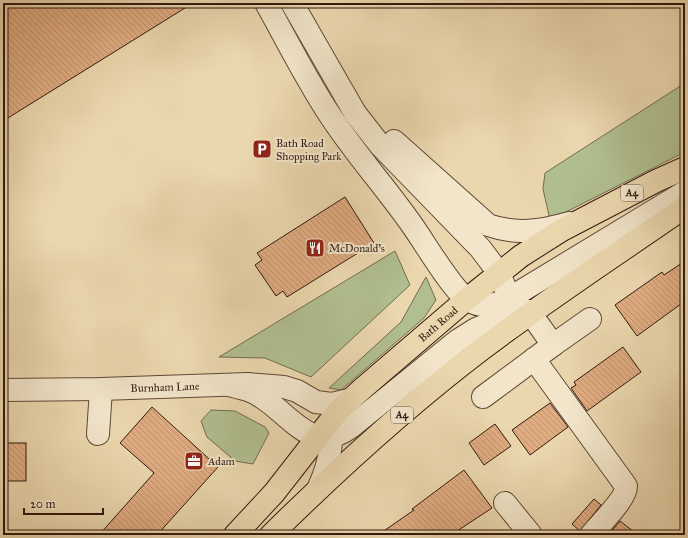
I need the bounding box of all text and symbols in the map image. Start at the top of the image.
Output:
place label: Bath Road Shopping Park [276,137,342,163]
parking icon: Bath Road Shopping Park [251,138,273,160]
road number: A4 [621,185,643,201]
restaurant icon: McDonald's [304,237,326,259]
place label: McDonald's [329,242,385,255]
street label: Bath Road [416,303,461,344]
street label: Burnham Lane [130,379,200,394]
road number: A4 [391,407,413,423]
office icon: Adam [183,450,205,472]
place label: Adam [207,455,236,468]
scale bar [24,490,103,516]
text: 20 m [30,497,56,511]

